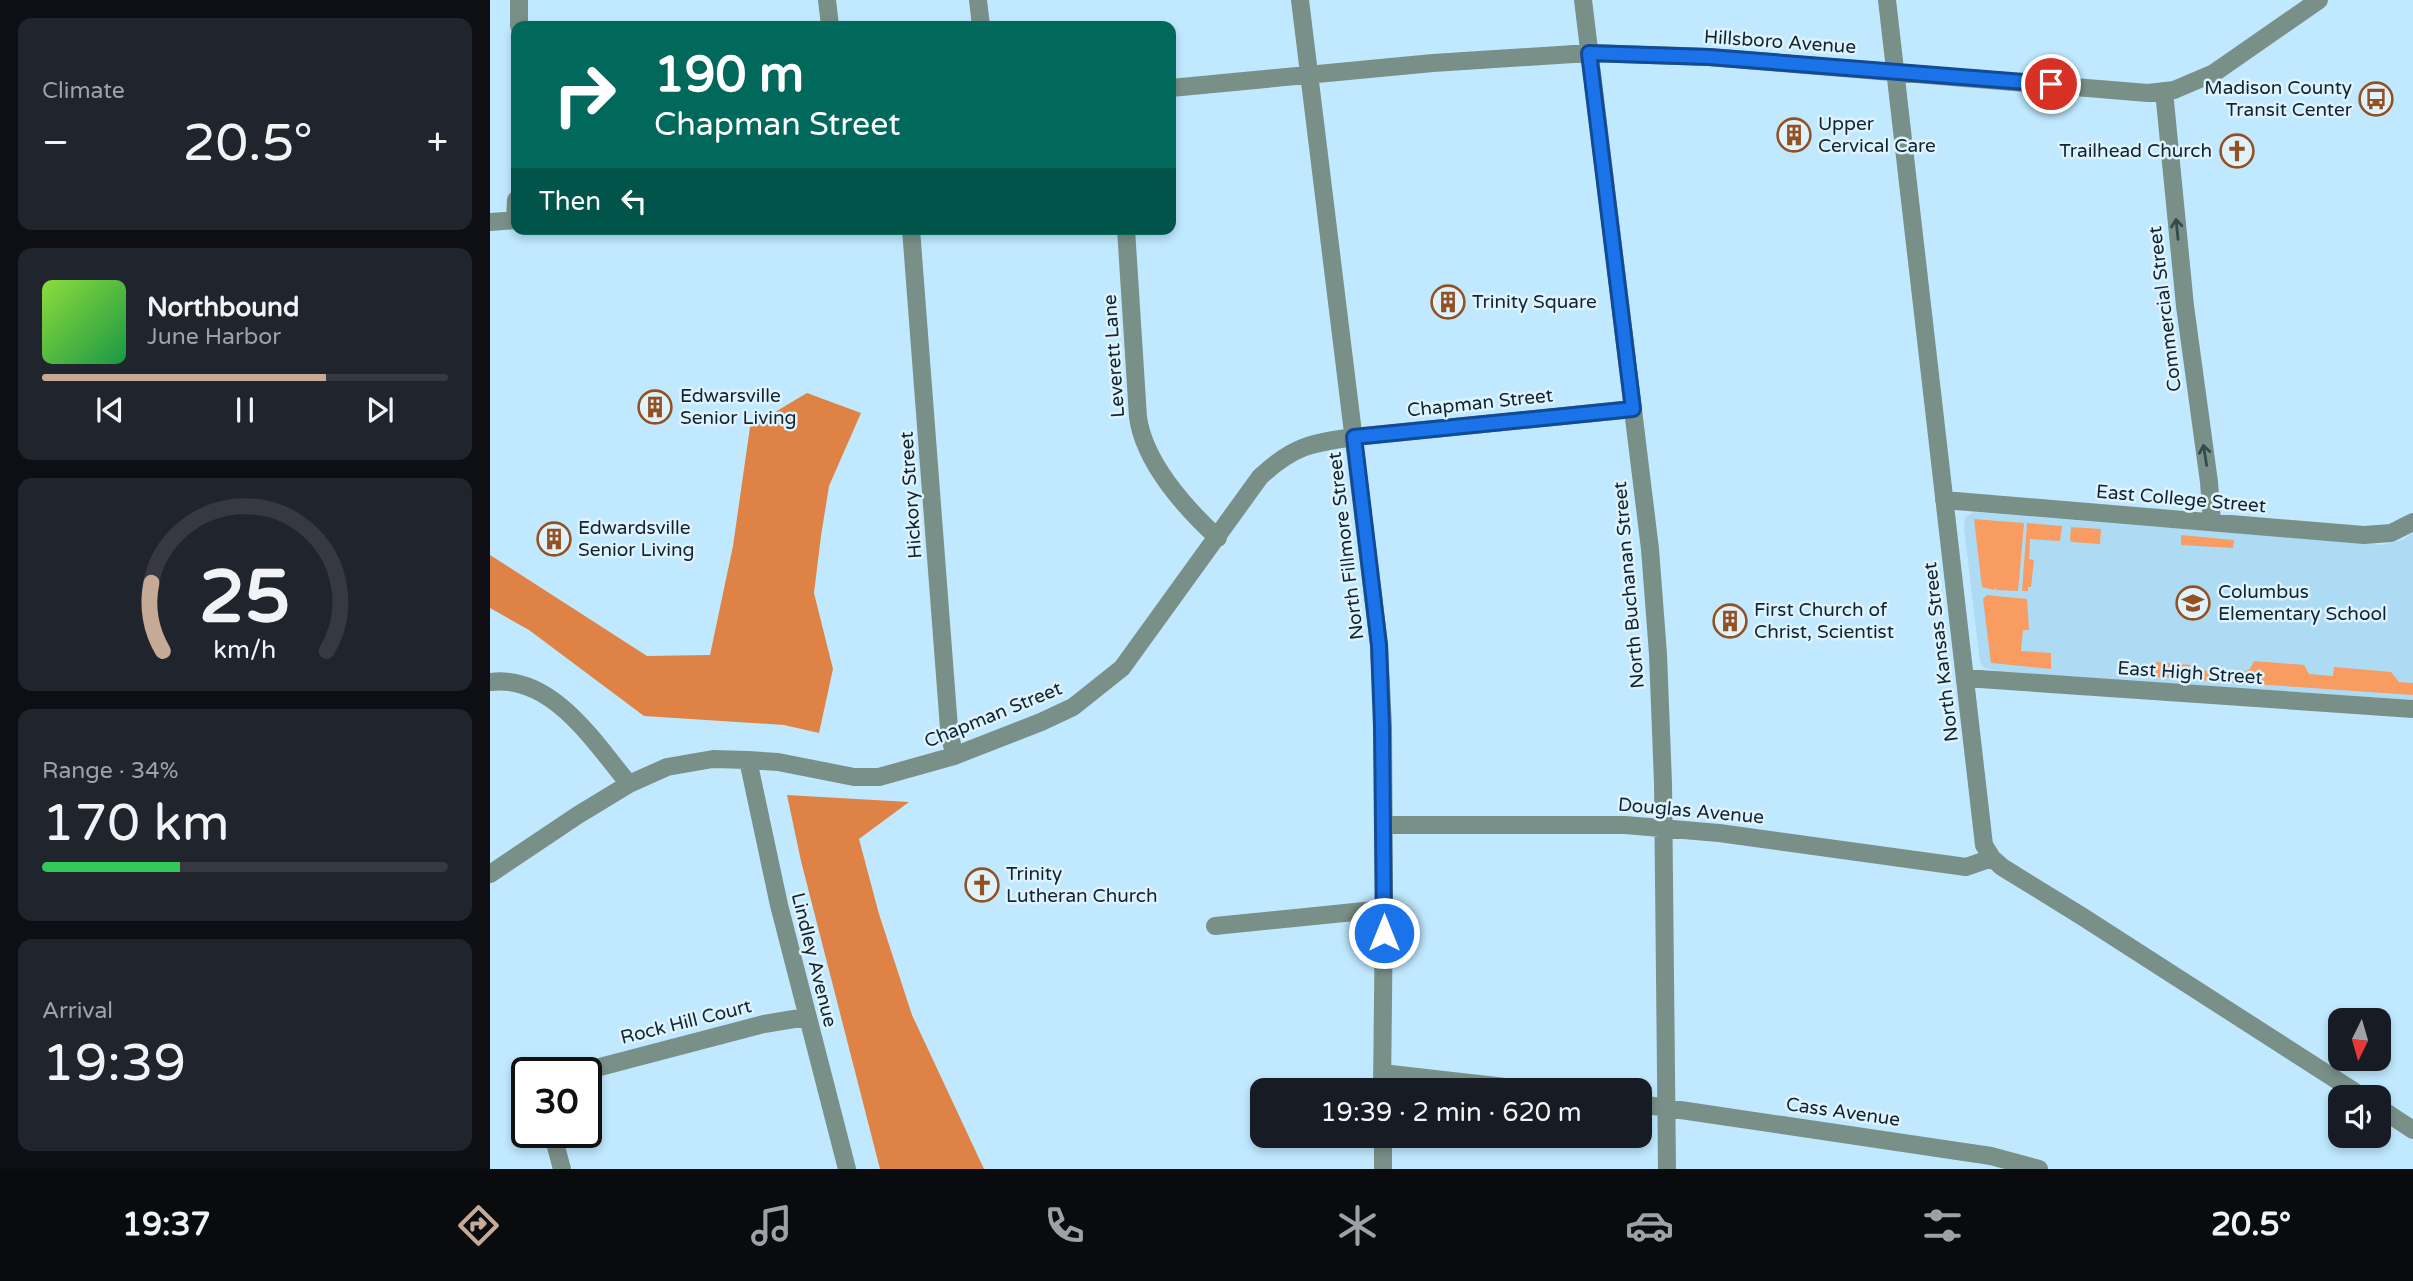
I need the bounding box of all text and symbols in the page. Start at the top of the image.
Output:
street label: Hillsboro Avenue [1703,26,1857,58]
text: 190 m [654,46,804,105]
icon: right [539,49,630,140]
pin [2021,54,2081,114]
icon: arrive [2032,65,2070,103]
text: Climate [42,77,125,105]
place label: Madison County Transit Center [2204,77,2353,121]
bus stop icon: Madison County Transit Center [2357,80,2395,118]
text: Chapman Street [654,106,901,144]
text: 20.5° [183,112,313,175]
place label: Upper Cervical Care [1818,113,1936,157]
building icon: Upper Cervical Care [1775,116,1813,154]
text: − [42,120,69,166]
text: + [427,120,448,166]
church icon: Trailhead Church [2218,132,2256,170]
place label: Trailhead Church [2059,140,2212,162]
icon: left [615,182,653,220]
text: Then [539,186,601,217]
one-way arrow [2170,218,2183,241]
street label: Commercial Street [2144,225,2186,393]
building icon: Trinity Square [1429,283,1467,321]
place label: Trinity Square [1472,291,1597,313]
text: Northbound [147,292,299,323]
street label: Leverett Lane [1099,294,1129,418]
text: June Harbor [147,323,281,351]
street label: Chapman Street [1406,384,1554,422]
place label: Edwarsville Senior Living [680,385,797,429]
building icon: Edwarsville Senior Living [636,388,674,426]
icon: previous [91,391,129,429]
icon: pause [226,391,264,429]
icon: next [361,391,399,429]
street label: Hickory Street [896,431,926,559]
one-way arrow [2198,444,2211,467]
street label: North Fillmore Street [1324,451,1368,641]
street label: North Buchanan Street [1609,481,1649,689]
street label: East College Street [2095,481,2267,517]
place label: Edwardsville Senior Living [578,517,695,561]
building icon: Edwardsville Senior Living [535,520,573,558]
text: 25 [199,554,291,642]
street label: North Kansas Street [1919,561,1963,743]
place label: Columbus Elementary School [2218,581,2387,625]
school or university icon: Columbus Elementary School [2174,584,2212,622]
place label: First Church of Christ, Scientist [1754,599,1894,643]
building icon: First Church of Christ, Scientist [1711,602,1749,640]
text: km/h [214,634,276,664]
street label: East High Street [2117,657,2263,689]
street label: Chapman Street [921,677,1065,753]
text: Range · 34% [42,757,178,785]
text: 170 km [42,792,230,855]
street label: Douglas Avenue [1617,794,1765,828]
place label: Trinity Lutheran Church [1006,863,1158,907]
church icon: Trinity Lutheran Church [963,866,1001,904]
street label: Lindley Avenue [787,890,841,1030]
position arrow [1347,896,1421,970]
street label: Rock Hill Court [618,995,754,1049]
text: Arrival [42,997,113,1025]
north arrow [2328,1008,2390,1071]
map controls [2328,1008,2391,1148]
text: 19:39 [42,1032,186,1095]
speed limit sign: 30 [511,1057,602,1148]
button: sound [2328,1085,2391,1148]
street label: Cass Avenue [1784,1093,1902,1131]
text: 19:39 · 2 min · 620 m [1320,1097,1582,1128]
icon: directions [454,1201,503,1250]
icon: music [747,1201,796,1250]
icon: phone [1040,1201,1089,1250]
icon: climate [1333,1201,1382,1250]
icon: car [1625,1201,1674,1250]
icon: filters [1918,1201,1967,1250]
text: 19:37 [122,1206,211,1244]
text: 20.5° [2211,1206,2291,1244]

